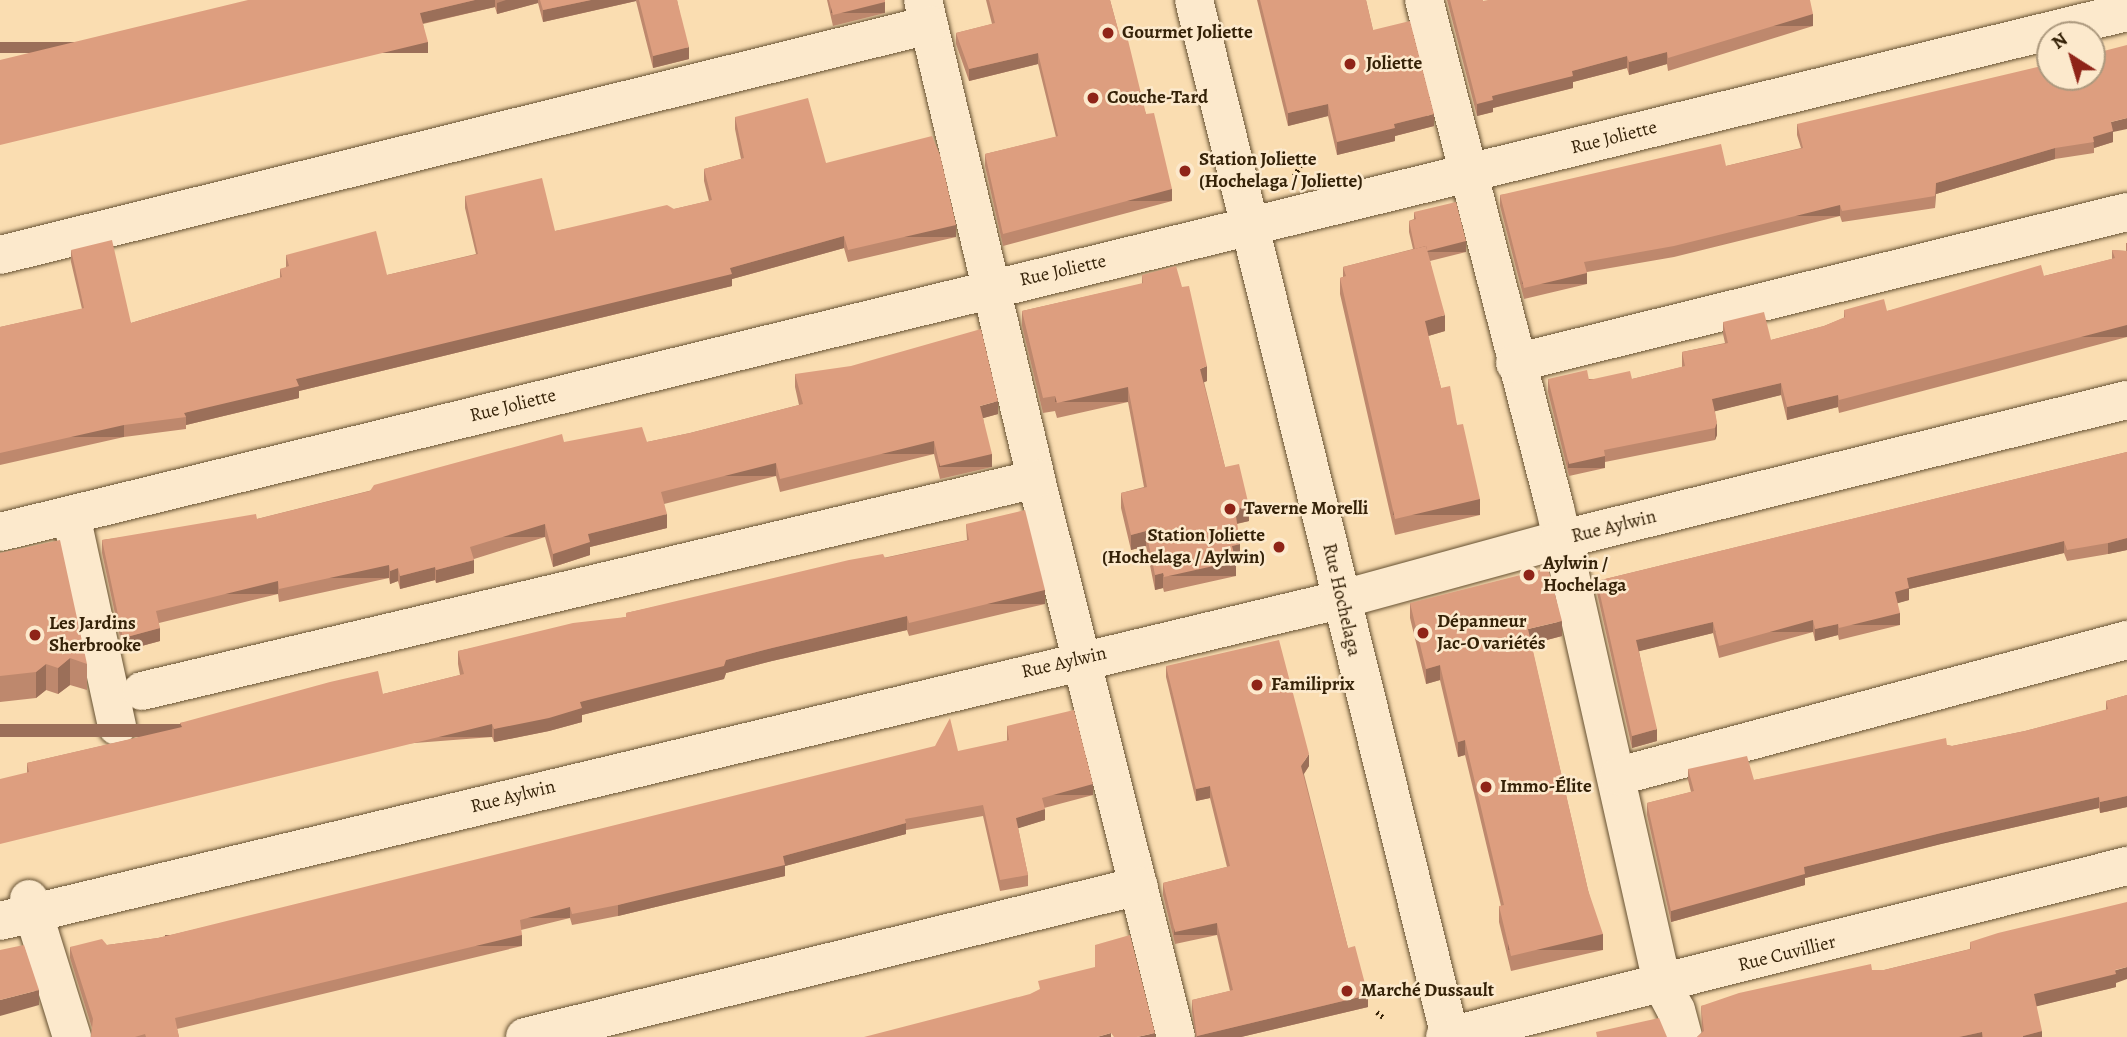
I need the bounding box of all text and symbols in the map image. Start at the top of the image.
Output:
north arrow [2036,21,2106,91]
place label: Gourmet Joliette [1122,22,1253,44]
marker: Gourmet Joliette [1100,25,1116,41]
text: N [2046,26,2073,55]
place label: Joliette [1366,53,1422,75]
marker: Joliette [1340,54,1360,74]
place label: Couche-Tard [1107,87,1208,109]
marker: Couche-Tard [1085,90,1101,106]
street label: Rue Joliette [1569,116,1659,160]
place label: Station Joliette (Hochelaga / Joliette) [1199,149,1363,193]
marker: Station Joliette (Hochelaga / Joliette) [1177,163,1193,179]
street label: Rue Joliette [1018,250,1108,292]
street label: Rue Joliette [468,384,558,428]
place label: Taverne Morelli [1244,498,1368,520]
marker: Taverne Morelli [1222,501,1238,517]
street label: Rue Aylwin [1569,505,1659,549]
place label: Station Joliette (Hochelaga / Aylwin) [1102,525,1265,569]
marker: Station Joliette (Hochelaga / Aylwin) [1271,539,1287,555]
street label: Rue Hochelaga [1317,541,1365,659]
place label: Aylwin / Hochelaga [1543,553,1627,597]
marker: Aylwin / Hochelaga [1521,567,1537,583]
place label: Dépanneur Jac-O variétés [1437,611,1546,655]
place label: Les Jardins Sherbrooke [49,613,141,657]
marker: Dépanneur Jac-O variétés [1415,625,1431,641]
marker: Les Jardins Sherbrooke [27,627,43,643]
street label: Rue Aylwin [1019,642,1109,684]
place label: Familiprix [1271,674,1354,696]
marker: Familiprix [1249,677,1265,693]
street label: Rue Aylwin [468,775,558,819]
place label: Immo-Élite [1500,776,1592,798]
marker: Immo-Élite [1478,779,1494,795]
street label: Rue Cuvillier [1736,931,1838,977]
place label: Marché Dussault [1361,980,1494,1002]
marker: Marché Dussault [1339,983,1355,999]

